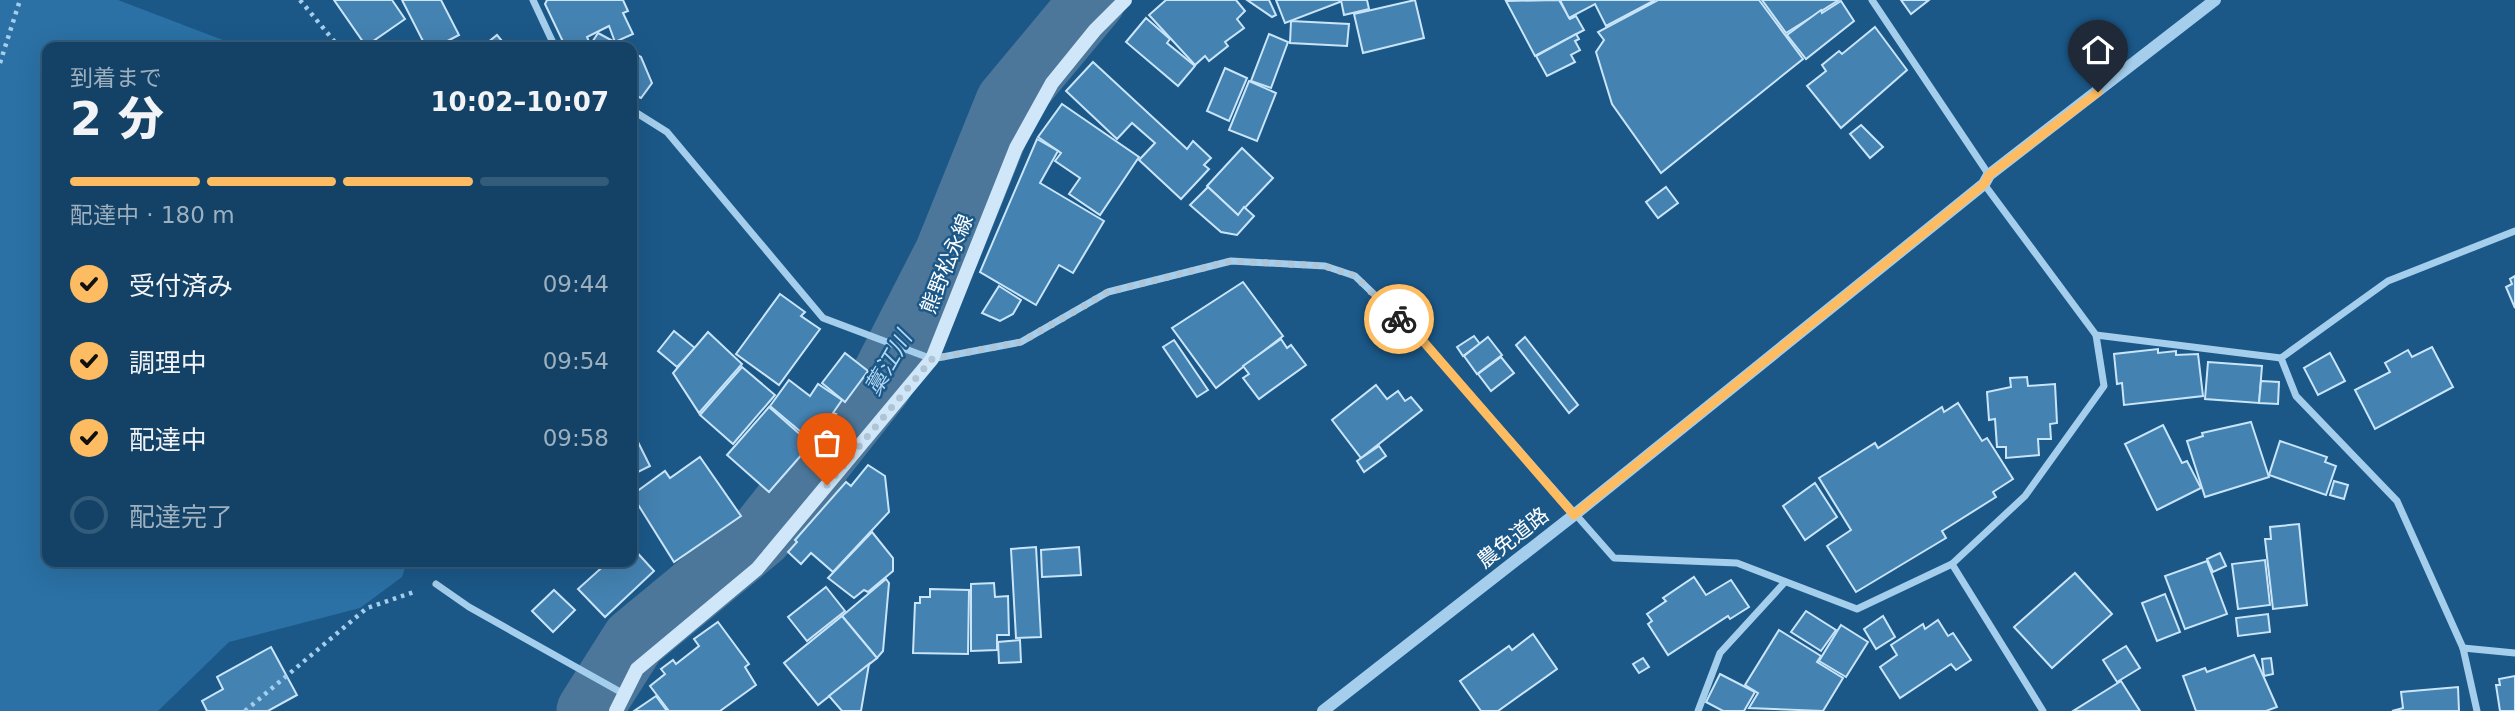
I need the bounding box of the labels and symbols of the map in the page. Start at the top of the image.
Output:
pin [2068,20,2128,92]
street label: 熊野松永線 [916,211,978,317]
courier [1364,284,1434,354]
water label: 藁江川 [859,324,918,399]
pin [797,413,857,485]
street label: 農免道路 [1473,503,1553,573]

